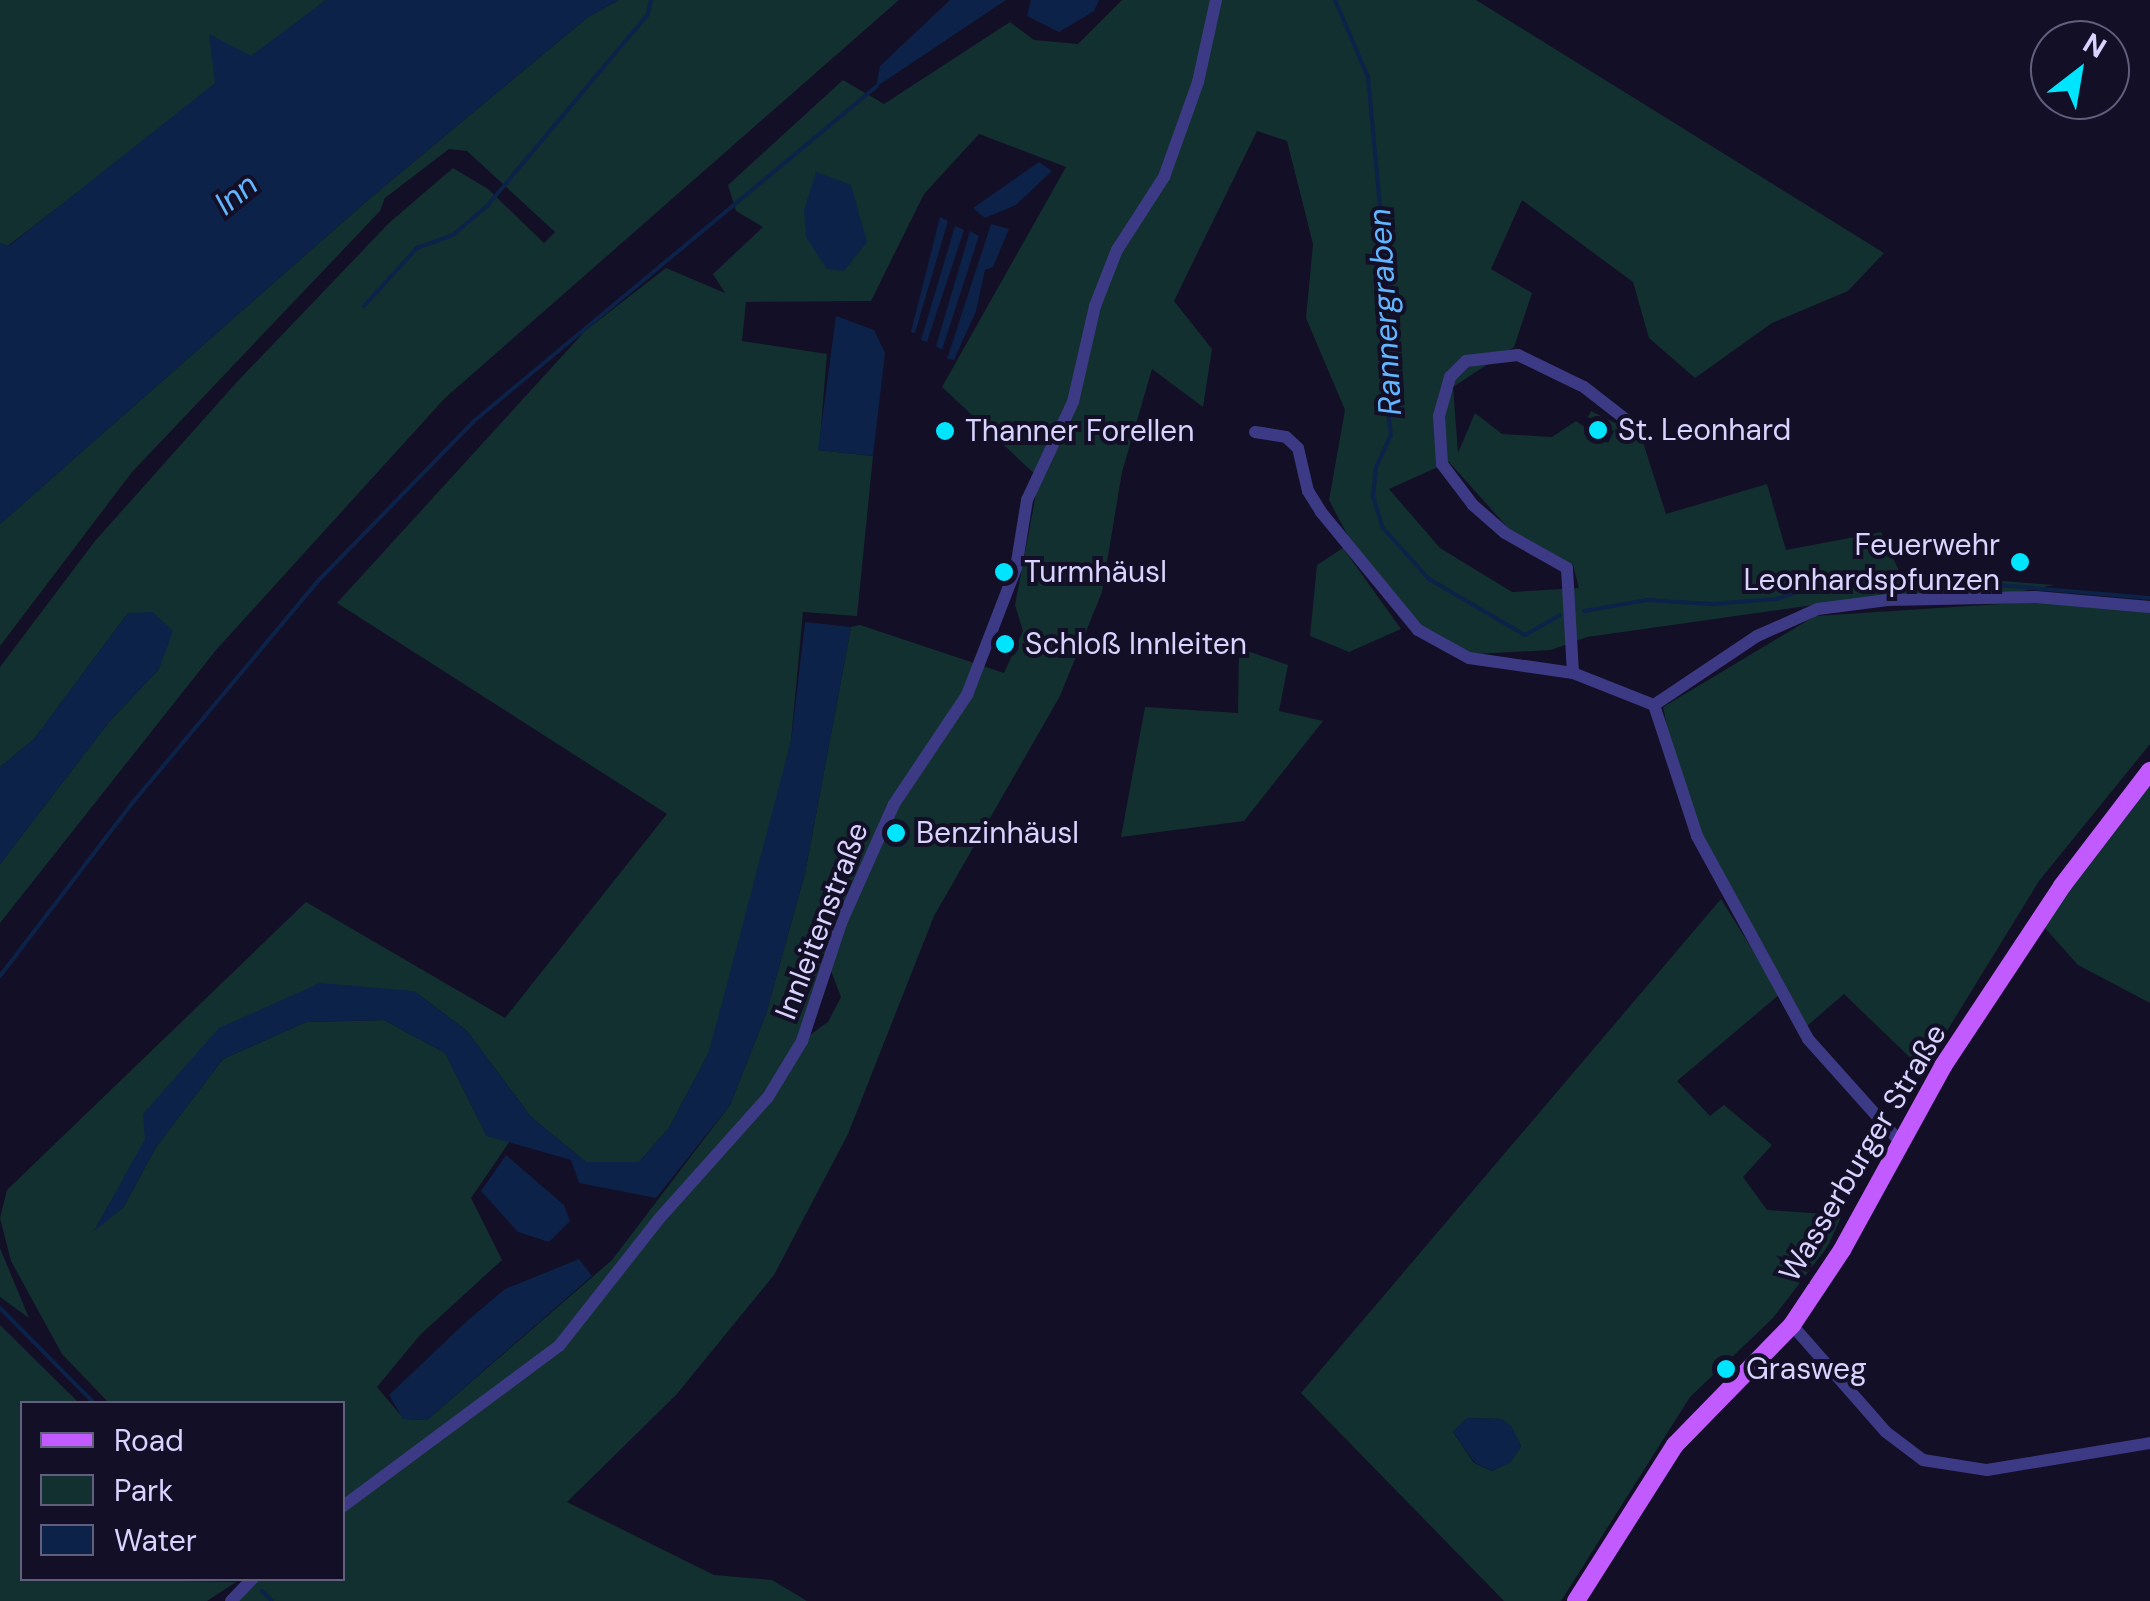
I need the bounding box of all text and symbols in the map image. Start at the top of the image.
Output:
north arrow [2030,20,2130,120]
text: N [2076,24,2113,67]
water label: Inn [207,165,265,223]
water label: Rannergraben [1360,208,1410,416]
place label: St. Leonhard [1618,412,1791,448]
place label: Thanner Forellen [965,413,1194,449]
marker: St. Leonhard [1587,419,1609,441]
marker: Thanner Forellen [934,420,956,442]
place label: Feuerwehr Leonhardspfunzen [1743,527,2000,598]
marker: Feuerwehr Leonhardspfunzen [2009,551,2031,573]
place label: Turmhäusl [1024,554,1167,590]
marker: Turmhäusl [993,561,1015,583]
place label: Schloß Innleiten [1025,626,1247,662]
marker: Schloß Innleiten [994,633,1016,655]
place label: Benzinhäusl [916,815,1079,851]
street label: Innleitenstraße [768,817,876,1025]
marker: Benzinhäusl [885,822,907,844]
street label: Wasserburger Straße [1772,1018,1954,1288]
place label: Grasweg [1746,1351,1867,1387]
marker: Grasweg [1715,1358,1737,1380]
legend [20,1401,345,1581]
text: Road [114,1421,184,1460]
text: Park [114,1471,173,1510]
text: Water [114,1521,197,1560]

